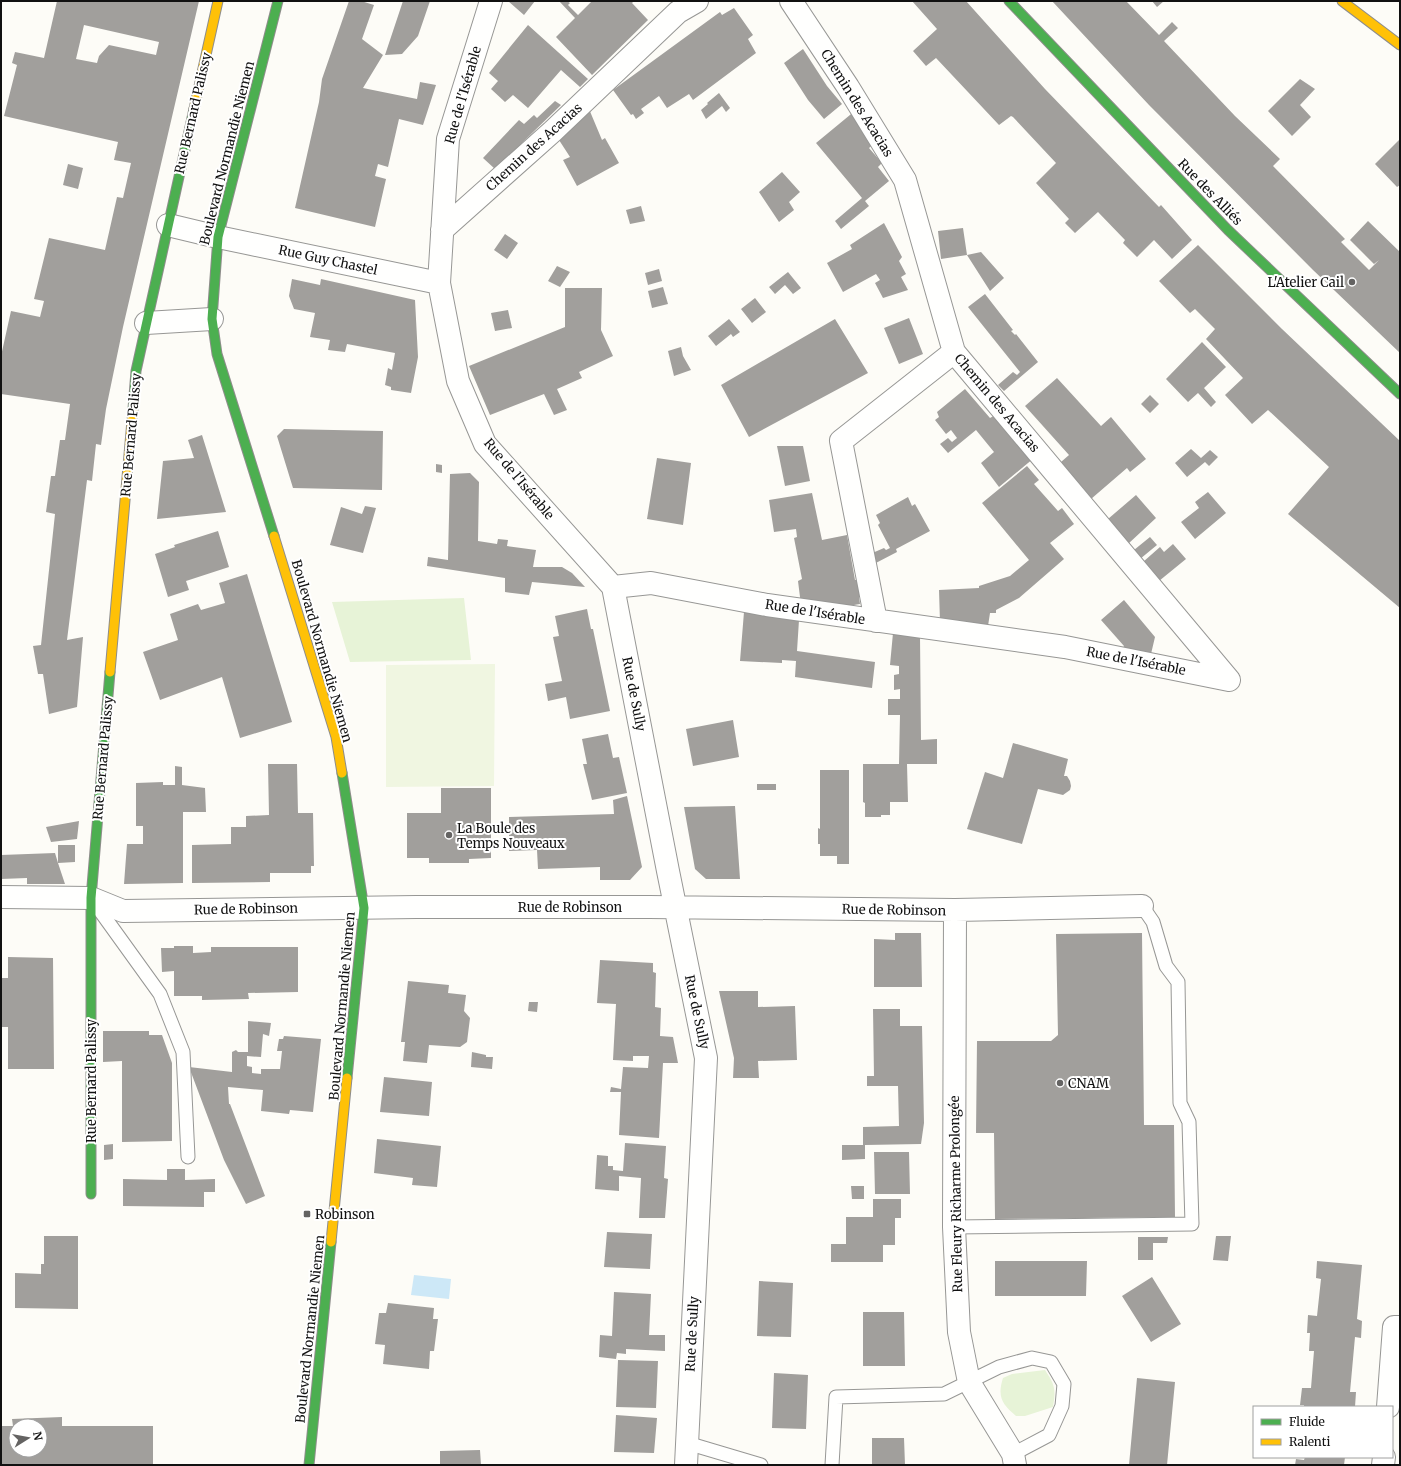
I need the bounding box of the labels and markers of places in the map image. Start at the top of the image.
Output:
place label: L'Atelier Cail [1268,274,1344,291]
marker: L'Atelier Cail [1347,277,1357,287]
place label: La Boule des Temps Nouveaux [457,820,565,852]
marker: La Boule des Temps Nouveaux [444,830,454,840]
place label: CNAM [1068,1075,1109,1092]
marker: CNAM [1055,1078,1065,1088]
place label: Robinson [315,1206,375,1223]
marker: Robinson [302,1209,312,1219]

